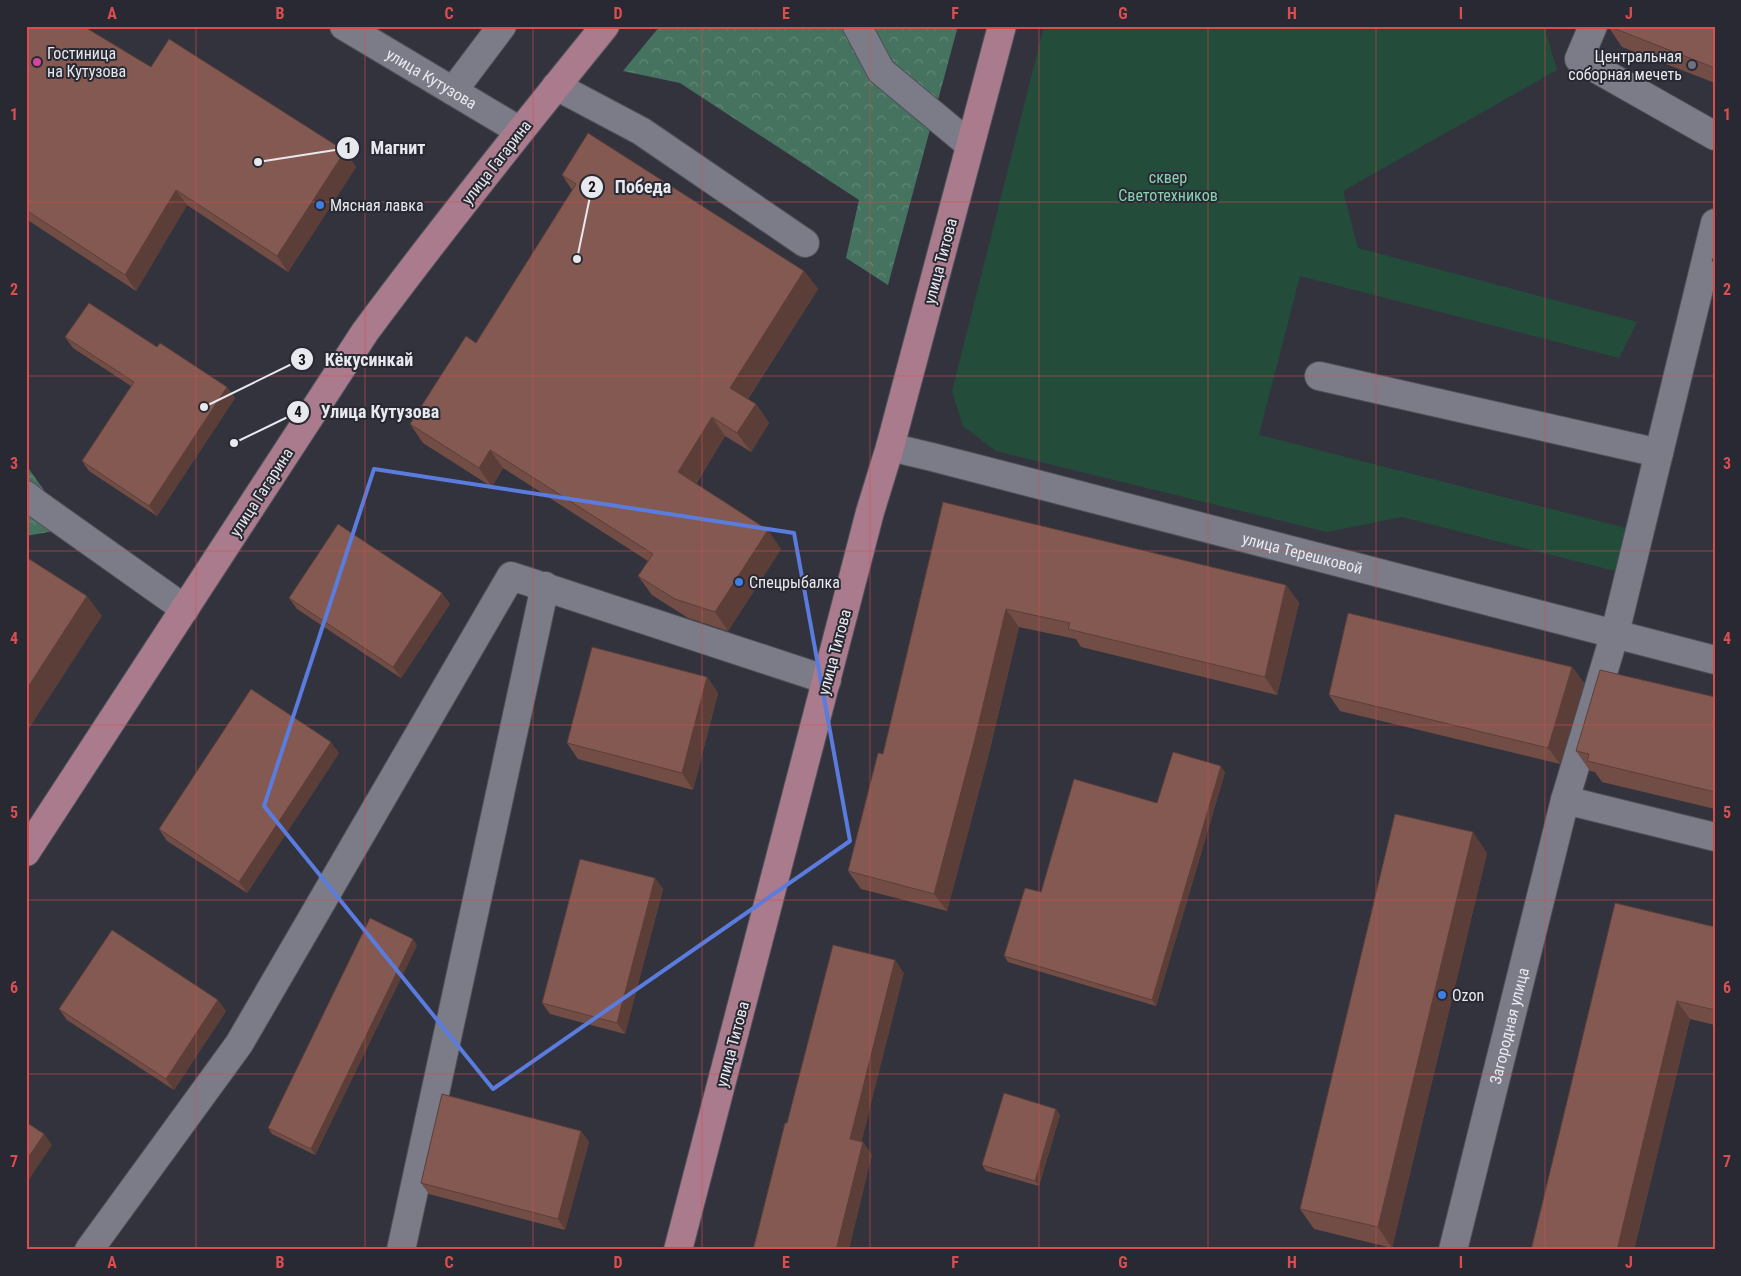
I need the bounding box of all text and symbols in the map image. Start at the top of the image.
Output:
text: A [107,4,117,23]
text: B [276,4,285,23]
text: C [444,4,454,23]
text: D [613,4,623,23]
text: E [782,4,790,23]
text: F [951,4,959,23]
text: G [1118,4,1128,23]
text: H [1287,4,1297,23]
text: I [1459,4,1463,23]
text: J [1625,4,1633,23]
place label: Гостиница на Кутузова [47,44,126,81]
street label: улица Кутузова [383,44,480,113]
place label: Центральная соборная мечеть [1568,47,1682,84]
marker: Гостиница на Кутузова [31,56,43,68]
marker: Центральная соборная мечеть [1686,59,1698,71]
text: 1 [10,105,18,124]
text: 1 [1723,105,1731,124]
street label: улица Гагарина [458,116,535,208]
callout: Магнит [335,131,435,164]
text: Магнит [371,137,425,158]
text: 1 [344,139,352,157]
park label: сквер Светотехников [1118,168,1218,205]
callout: Победа [580,170,681,203]
text: Победа [615,176,671,197]
text: 2 [588,178,596,196]
place label: Мясная лавка [330,196,424,215]
marker: Мясная лавка [314,199,326,211]
street label: улица Титова [920,216,961,306]
text: 2 [10,280,18,299]
text: 2 [1723,280,1731,299]
callout: Кёкусинкай [290,343,423,376]
text: Кёкусинкай [325,349,413,370]
text: 3 [298,351,306,369]
callout: Улица Кутузова [285,395,449,428]
text: Улица Кутузова [321,401,439,422]
text: 4 [294,403,302,421]
street label: улица Гагарина [226,444,297,540]
text: 3 [10,454,18,473]
text: 3 [1723,454,1731,473]
street label: улица Терешковой [1240,529,1365,578]
place label: Спецрыбалка [749,573,840,592]
marker: Спецрыбалка [733,576,745,588]
street label: улица Титова [814,607,855,697]
text: 4 [10,629,18,648]
text: 4 [1723,629,1731,648]
text: 5 [10,803,18,822]
text: 5 [1723,803,1731,822]
street label: Загородная улица [1486,966,1533,1086]
text: 6 [10,978,18,997]
text: 6 [1723,978,1731,997]
place label: Ozon [1452,986,1484,1005]
marker: Ozon [1436,989,1448,1001]
street label: улица Титова [712,999,753,1089]
text: 7 [10,1152,18,1171]
text: 7 [1723,1152,1731,1171]
text: A [107,1253,117,1272]
text: B [276,1253,285,1272]
text: C [444,1253,454,1272]
text: D [613,1253,623,1272]
text: E [782,1253,790,1272]
text: F [951,1253,959,1272]
text: G [1118,1253,1128,1272]
text: H [1287,1253,1297,1272]
text: I [1459,1253,1463,1272]
text: J [1625,1253,1633,1272]

